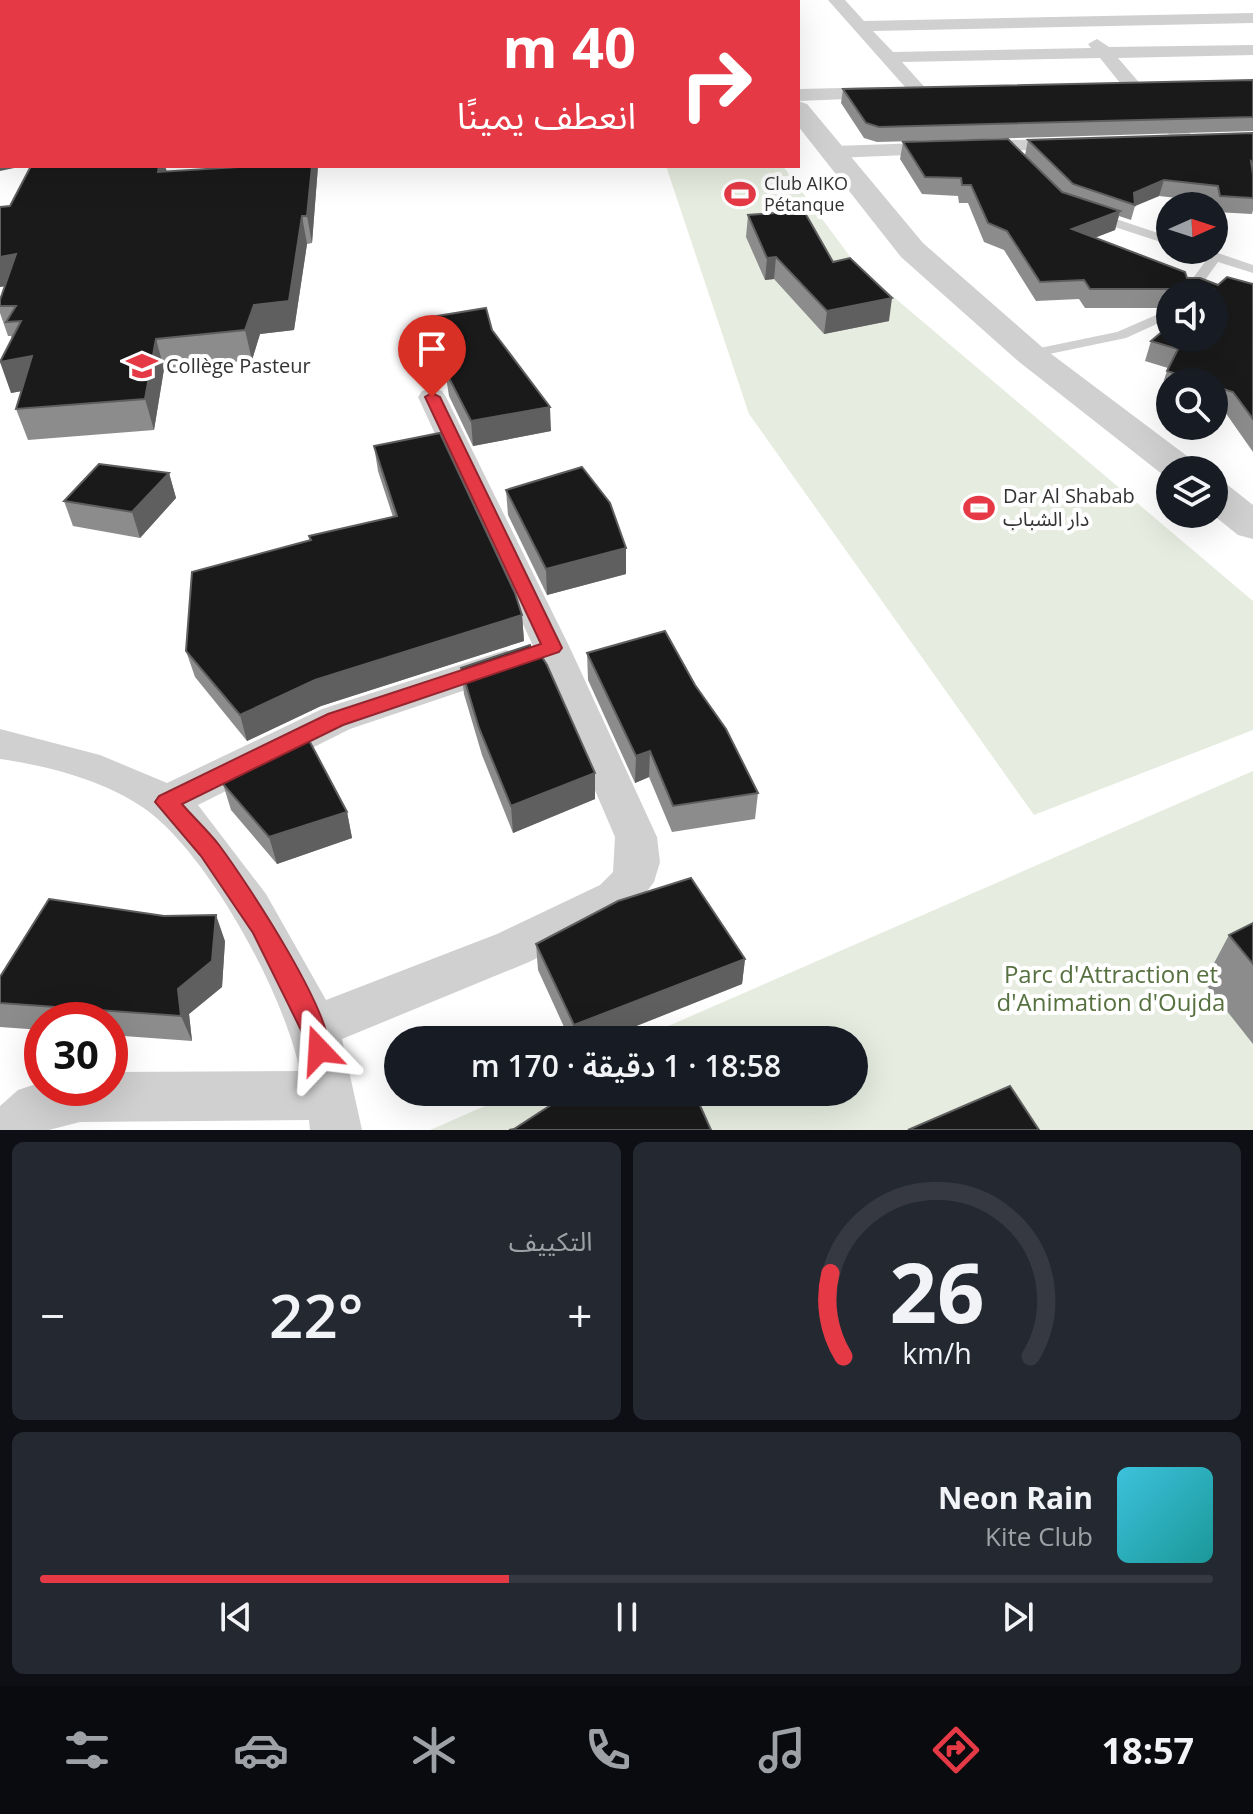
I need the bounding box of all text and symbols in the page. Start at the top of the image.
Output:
text: 40 m [502,8,636,84]
icon: right [664,32,768,136]
text: انعطف يمينًا [457,91,636,140]
place label: Club AIKO Pétanque [764,171,848,216]
sports icon: Club AIKO Pétanque [723,177,757,211]
north arrow [1156,192,1228,264]
map controls [1156,192,1228,528]
button: sound [1156,280,1228,352]
pin [398,315,466,397]
icon: arrive [410,327,454,371]
school or university icon: Collège Pasteur [125,349,159,383]
place label: Collège Pasteur [166,352,311,379]
button: search [1156,368,1228,440]
button: layers [1156,456,1228,528]
place label: Dar Al Shabab دار الشباب [1003,482,1135,532]
sports icon: Dar Al Shabab دار الشباب [962,491,996,525]
park label: Parc d'Attraction et d'Animation d'Oujda [997,957,1225,1018]
speed limit sign: 30 [24,1002,128,1106]
position arrow [277,1008,361,1092]
text: 18:58 · 1 دقيقة · 170 m [471,1045,781,1086]
text: التكييف [509,1223,593,1259]
text: 26 [889,1234,984,1347]
text: 22° [269,1274,363,1356]
text: − [40,1285,65,1345]
text: + [567,1285,593,1345]
text: km/h [902,1333,971,1372]
text: Neon Rain [938,1477,1093,1518]
text: Kite Club [985,1518,1093,1554]
icon: previous [214,1595,258,1639]
icon: pause [605,1595,649,1639]
icon: next [996,1595,1040,1639]
icon: filters [59,1722,115,1778]
icon: car [233,1722,289,1778]
icon: climate [406,1722,462,1778]
icon: phone [580,1722,636,1778]
icon: music [754,1722,810,1778]
icon: directions [928,1722,984,1778]
text: 18:57 [1102,1726,1194,1775]

